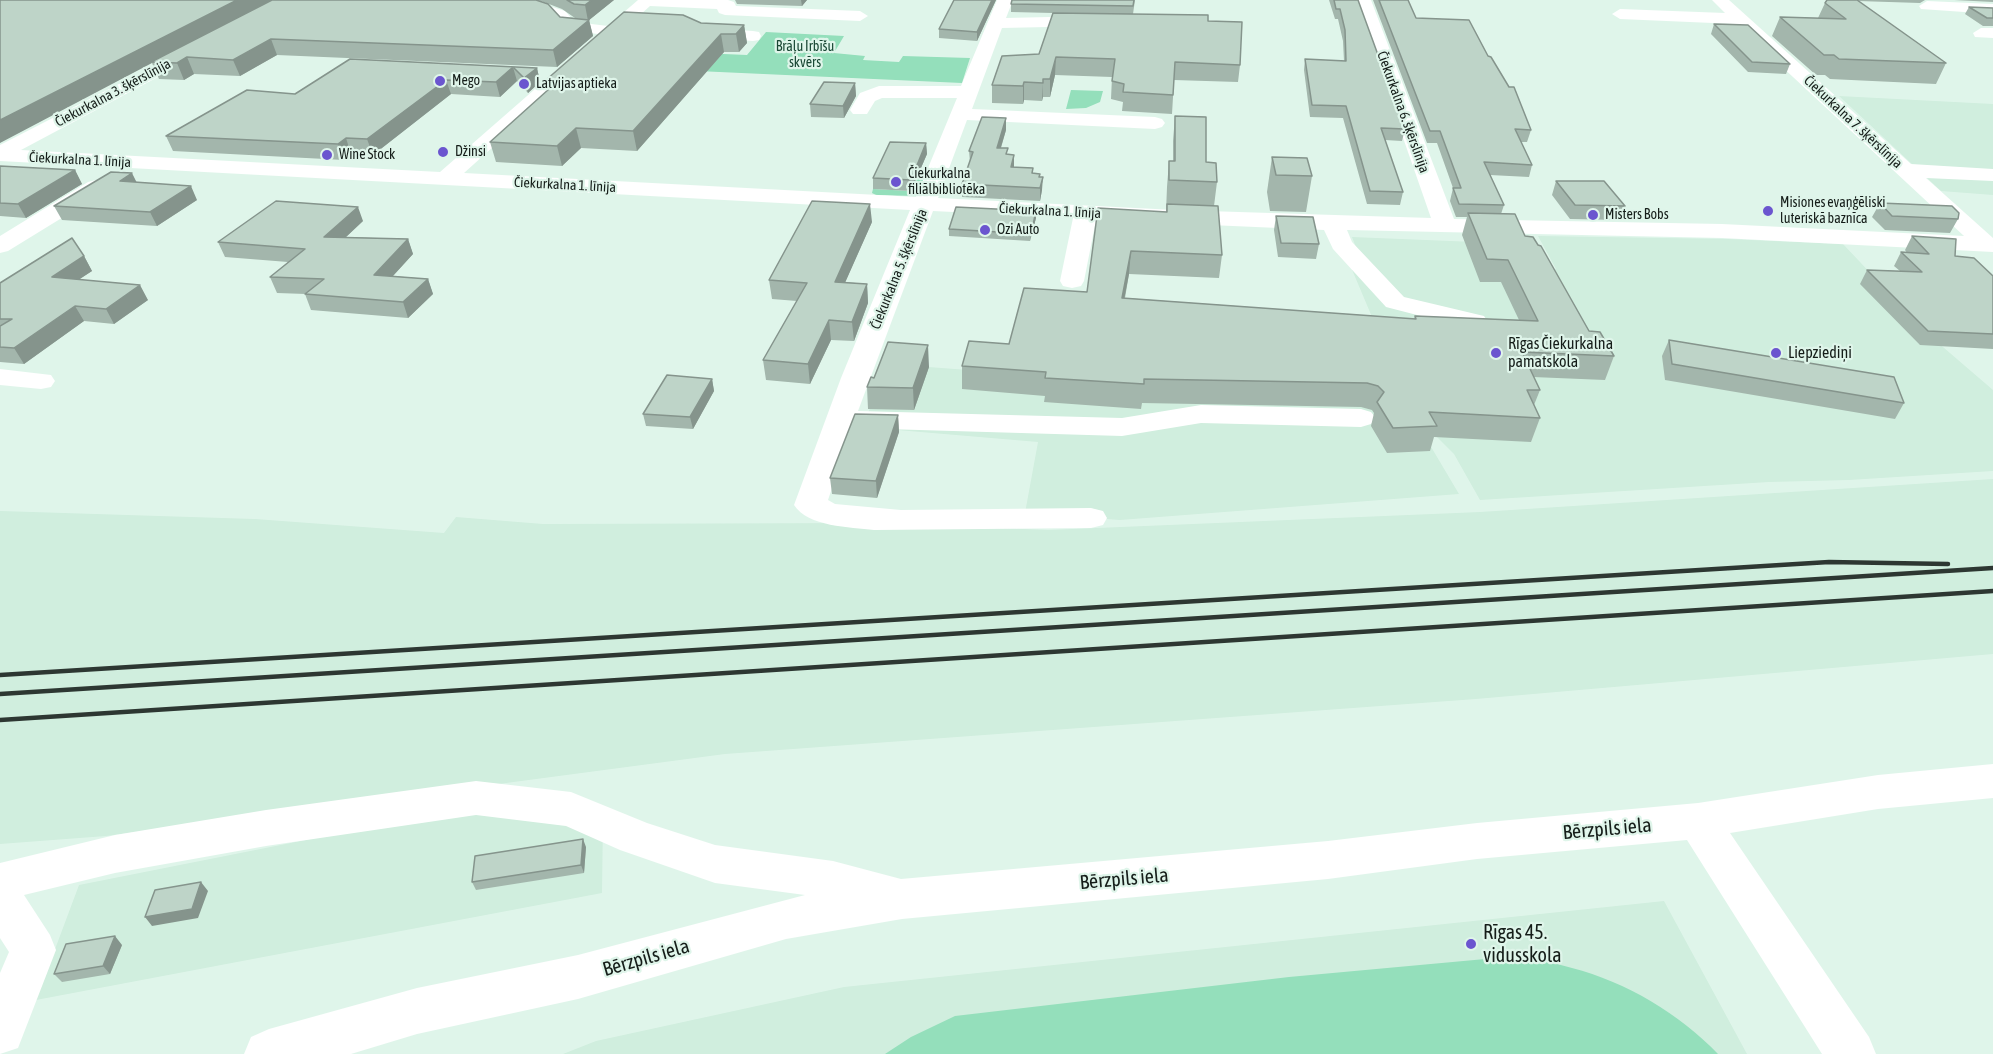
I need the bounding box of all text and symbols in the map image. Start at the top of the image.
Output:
park label: Brāļu Irbīšu skvērs [776,39,834,72]
street label: Čiekurkalna 6. šķērslīnija [1373,49,1433,175]
street label: Čiekurkalna 3. šķērslīnija [52,55,174,131]
street label: Čiekurkalna 7. šķērslīnija [1800,72,1906,172]
place label: Mego [452,73,480,89]
marker: Mego [433,74,447,88]
place label: Latvijas aptieka [536,76,617,92]
marker: Latvijas aptieka [517,77,531,91]
place label: Džinsi [455,144,486,160]
marker: Džinsi [436,145,450,159]
place label: Wine Stock [339,147,395,163]
marker: Wine Stock [320,148,334,162]
street label: Čiekurkalna 1. līnija [29,149,131,171]
place label: Čiekurkalna filiālbibliotēka [908,166,985,198]
street label: Čiekurkalna 1. līnija [514,174,616,196]
marker: Čiekurkalna filiālbibliotēka [889,175,903,189]
place label: Misiones evaņģēliski luteriskā baznīca [1780,195,1885,228]
street label: Čiekurkalna 1. līnija [999,200,1101,222]
marker: Misiones evaņģēliski luteriskā baznīca [1761,204,1775,218]
street label: Čiekurkalna 5. šķērslīnija [867,206,931,332]
place label: Misters Bobs [1605,207,1669,223]
marker: Misters Bobs [1586,208,1600,222]
place label: Ozi Auto [997,222,1039,238]
marker: Ozi Auto [978,223,992,237]
place label: Rīgas Čiekurkalna pamatskola [1508,334,1613,372]
place label: Liepziediņi [1788,343,1852,363]
marker: Rīgas Čiekurkalna pamatskola [1489,346,1503,360]
marker: Liepziediņi [1769,346,1783,360]
street label: Bērzpils iela [1562,813,1652,845]
street label: Bērzpils iela [1079,863,1169,895]
place label: Rīgas 45. vidusskola [1483,921,1561,968]
street label: Bērzpils iela [600,934,692,982]
marker: Rīgas 45. vidusskola [1464,937,1478,951]

